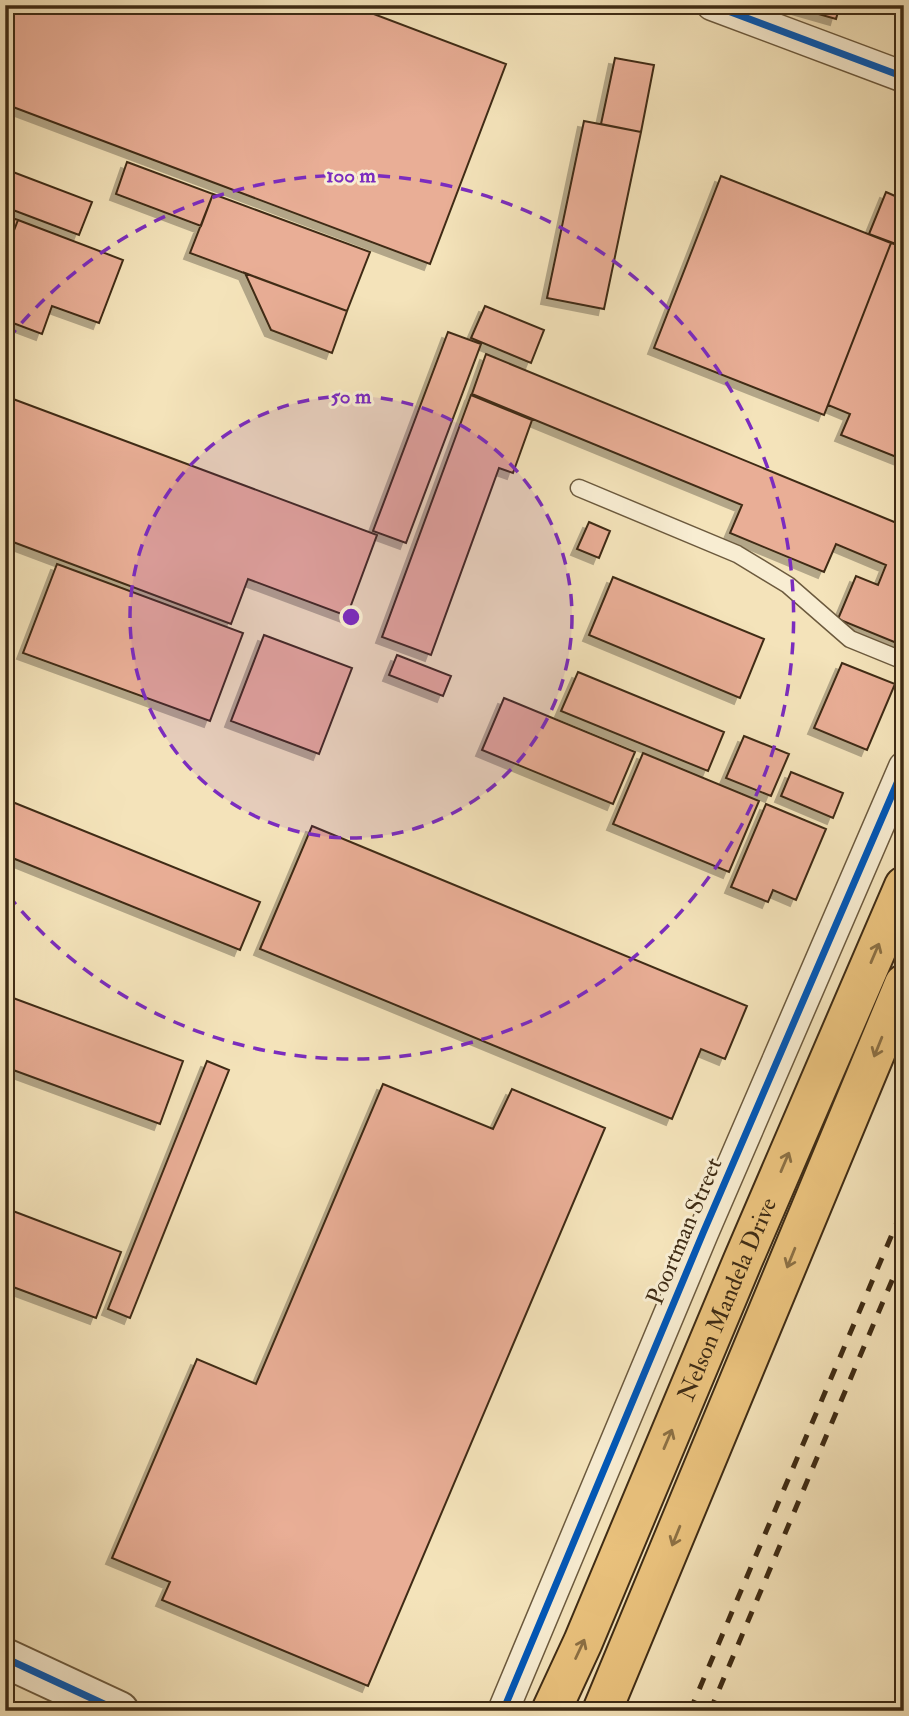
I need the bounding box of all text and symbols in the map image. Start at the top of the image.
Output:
text: 100 m [326,162,377,189]
text: 50 m [331,383,372,410]
centre of rings [339,605,363,629]
one-way arrow [869,943,882,964]
one-way arrow [870,1036,883,1058]
one-way arrow [779,1152,792,1173]
street label: Poortman Street [640,1153,729,1309]
street label: Nelson Mandela Drive [671,1193,784,1405]
one-way arrow [783,1246,796,1268]
one-way arrow [662,1429,675,1450]
one-way arrow [668,1524,681,1546]
one-way arrow [573,1639,587,1660]

